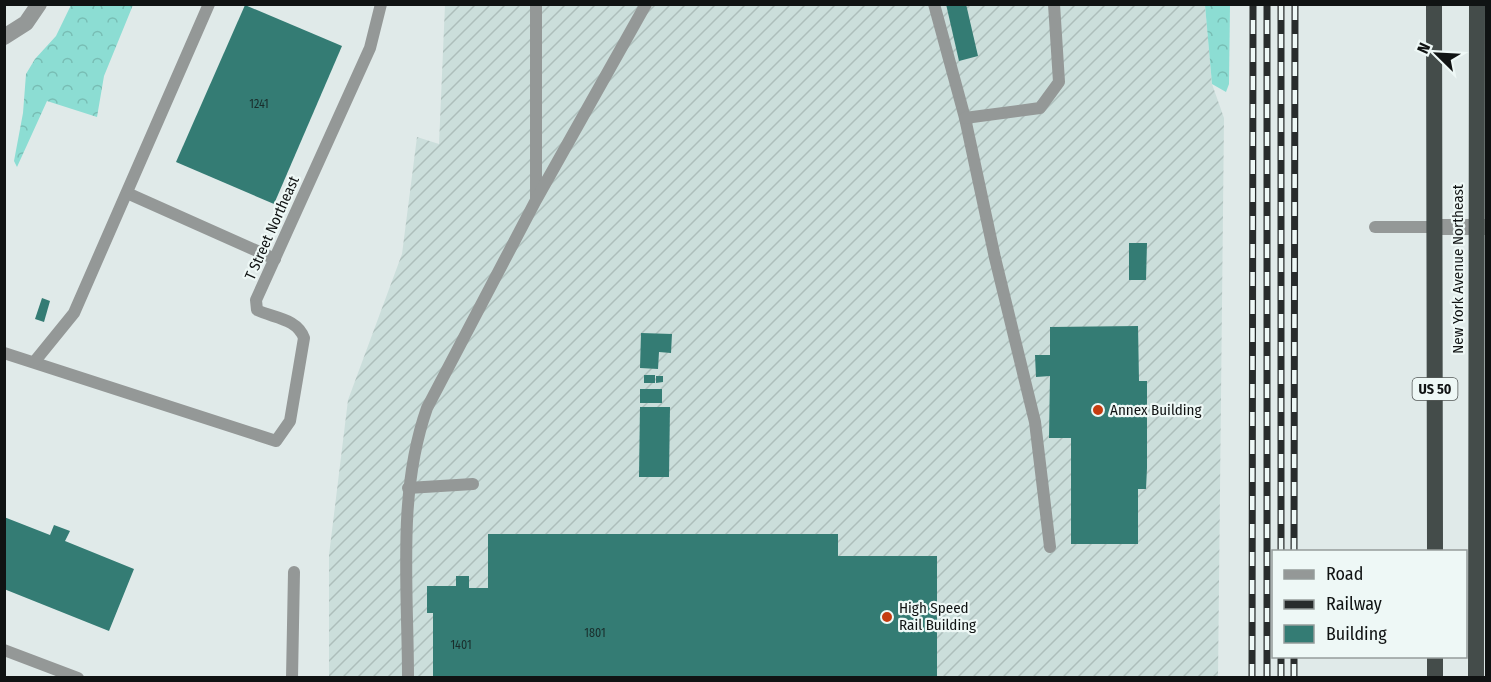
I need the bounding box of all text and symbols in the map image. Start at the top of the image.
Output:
north arrow [1407,24,1467,84]
text: N [1413,40,1434,56]
house number: 1241 [249,97,269,111]
street label: T Street Northeast [241,173,303,283]
street label: New York Avenue Northeast [1449,184,1467,354]
road number: US 50 [1412,378,1458,400]
place label: Annex Building [1110,401,1202,419]
marker: Annex Building [1091,403,1105,417]
legend [1272,550,1467,658]
text: Road [1326,563,1363,585]
text: Railway [1326,593,1382,615]
place label: High Speed Rail Building [899,599,976,634]
marker: High Speed Rail Building [880,610,894,624]
text: Building [1326,623,1387,645]
house number: 1801 [584,626,606,640]
house number: 1401 [450,638,472,652]

